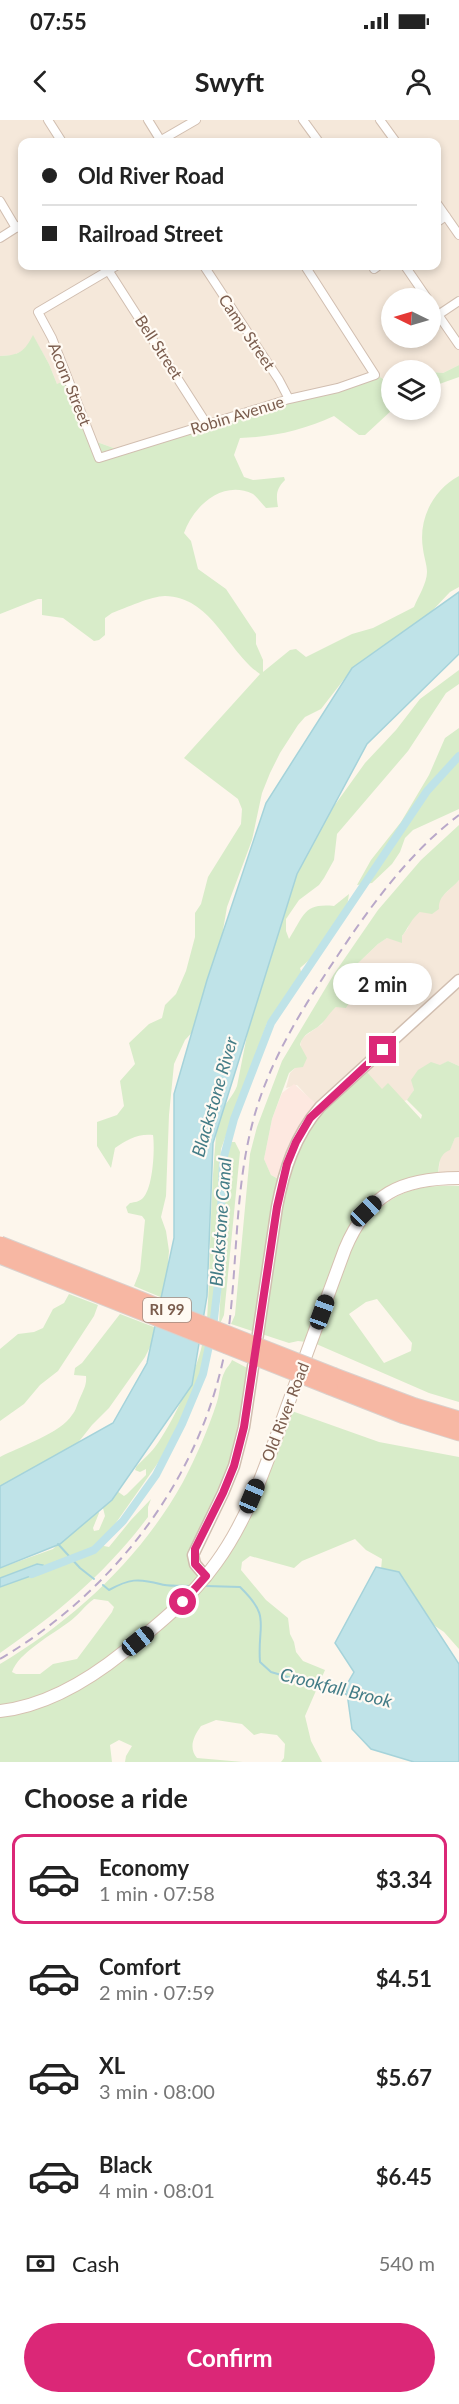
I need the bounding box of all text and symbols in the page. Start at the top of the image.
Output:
text: 07:55 [30,8,87,35]
icon: back [24,65,57,98]
text: Swyft [195,65,264,98]
icon: person [402,65,435,98]
text: Old River Road [78,162,224,189]
text: Railroad Street [78,220,223,247]
north arrow [381,288,441,348]
map controls [381,288,441,420]
street label: Camp Street [215,290,280,373]
street label: Bell Street [132,311,187,383]
street label: Acorn Street [45,339,96,428]
button: layers [381,360,441,420]
street label: Robin Avenue [188,391,286,438]
callout: 2 min [334,963,433,1005]
text: 2 min [358,972,407,996]
water label: Blackstone River [186,1034,242,1159]
route end [369,1036,396,1063]
water label: Blackstone Canal [205,1157,235,1287]
car [347,1192,385,1230]
car [307,1292,337,1332]
road number: RI 99 [143,1298,191,1322]
street label: Old River Road [257,1359,312,1464]
car [237,1476,267,1516]
route start [169,1588,196,1615]
car [118,1623,158,1659]
water label: Crookfall Brook [278,1662,395,1712]
text: Choose a ride [24,1781,188,1814]
icon: car [27,1852,81,1906]
text: Economy [99,1854,189,1881]
text: $3.34 [376,1866,432,1893]
text: 1 min · 07:58 [99,1881,215,1905]
icon: car [27,1951,81,2005]
text: Comfort [99,1953,181,1980]
text: $4.51 [376,1965,432,1992]
text: 2 min · 07:59 [99,1980,215,2004]
icon: car [27,2050,81,2104]
text: XL [99,2052,125,2079]
text: $5.67 [376,2064,432,2091]
text: 3 min · 08:00 [99,2079,215,2103]
icon: car [27,2149,81,2203]
text: Black [99,2151,152,2178]
text: $6.45 [376,2163,432,2190]
text: 4 min · 08:01 [99,2178,215,2202]
icon: cash [24,2247,57,2280]
text: Cash [72,2250,119,2277]
text: 540 m [379,2251,435,2275]
button: Confirm [24,2323,435,2392]

